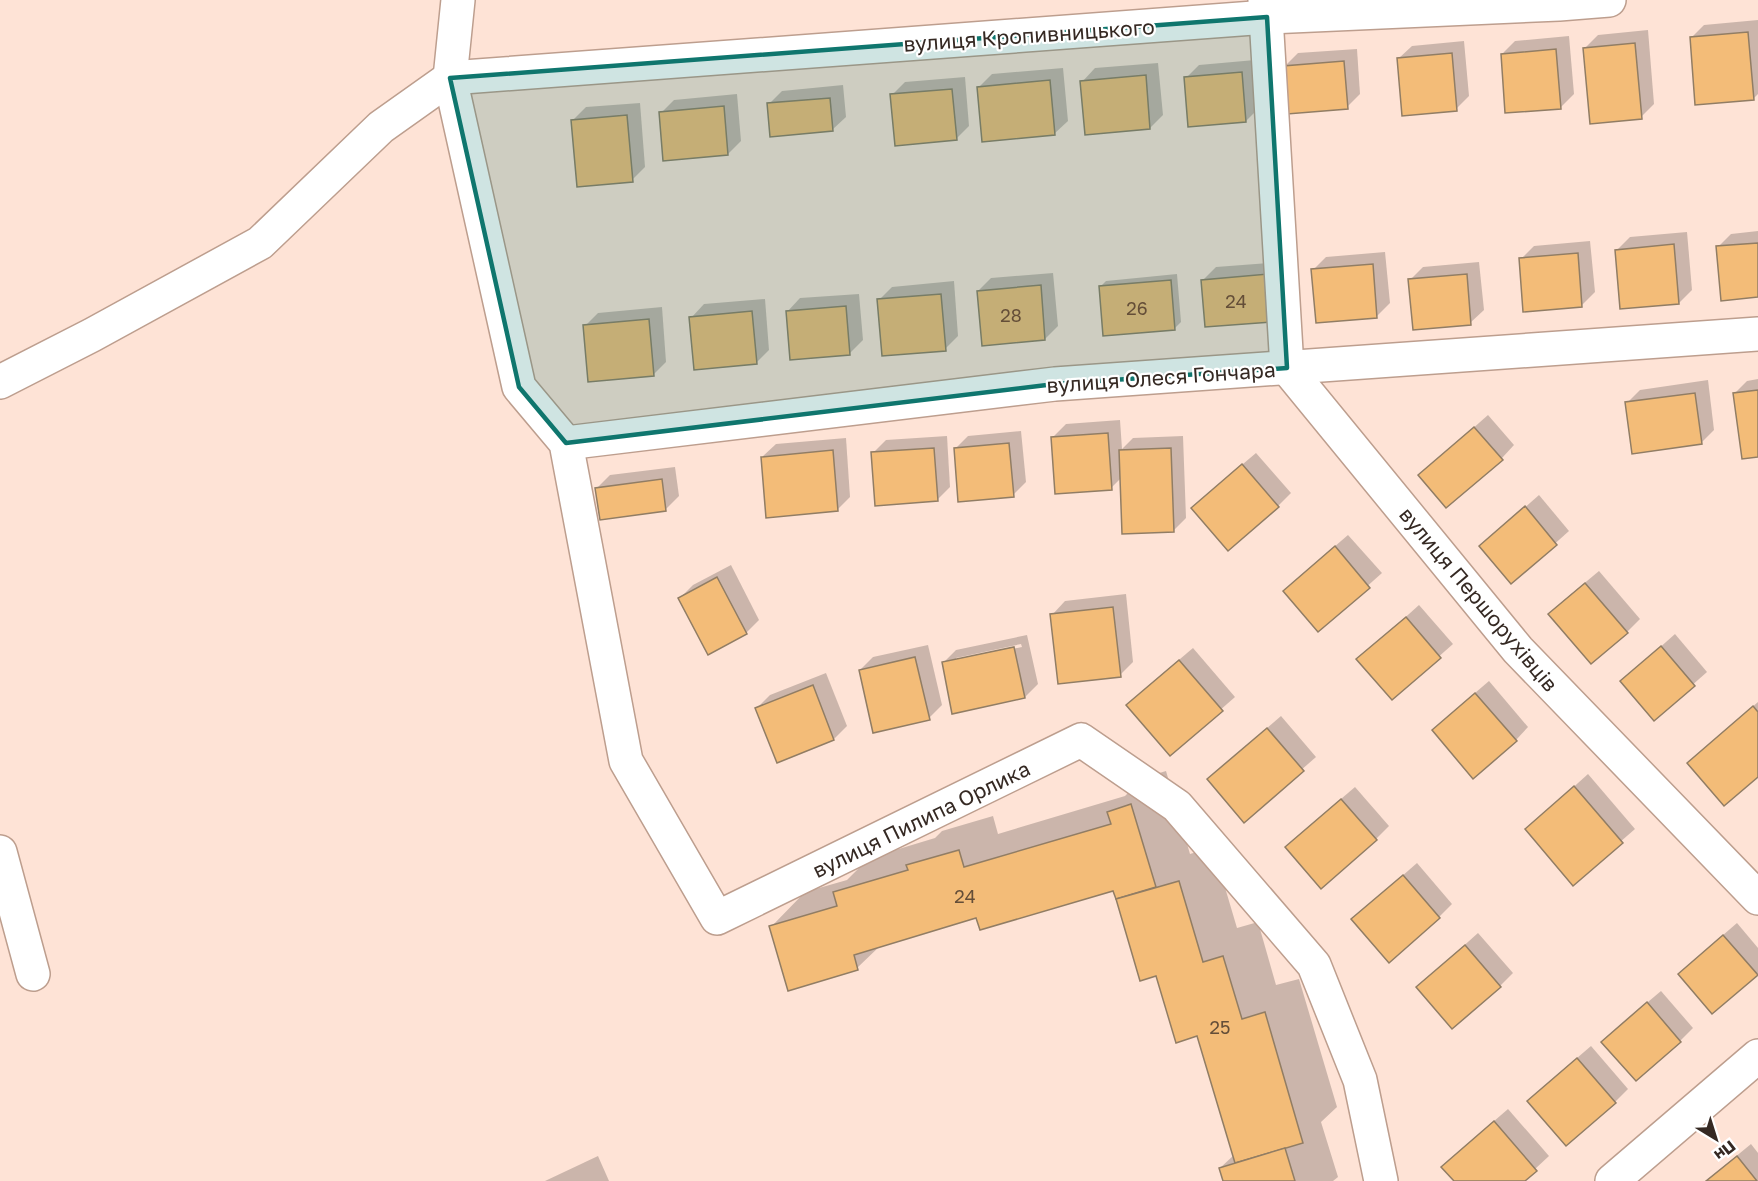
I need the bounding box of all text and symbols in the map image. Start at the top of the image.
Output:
street label: вулиця Кропивницького [903,13,1155,57]
house number: 24 [1225,290,1247,312]
house number: 26 [1126,297,1148,319]
house number: 28 [1000,304,1022,326]
street label: вулиця Олеся Гончара [1046,356,1276,398]
street label: вулиця Першорухівців [1394,501,1564,697]
street label: вулиця Пилипа Орлика [808,755,1034,883]
house number: 24 [954,885,976,907]
house number: 25 [1210,1016,1230,1038]
north arrow [1686,1109,1746,1169]
text: Пн [1711,1136,1740,1165]

